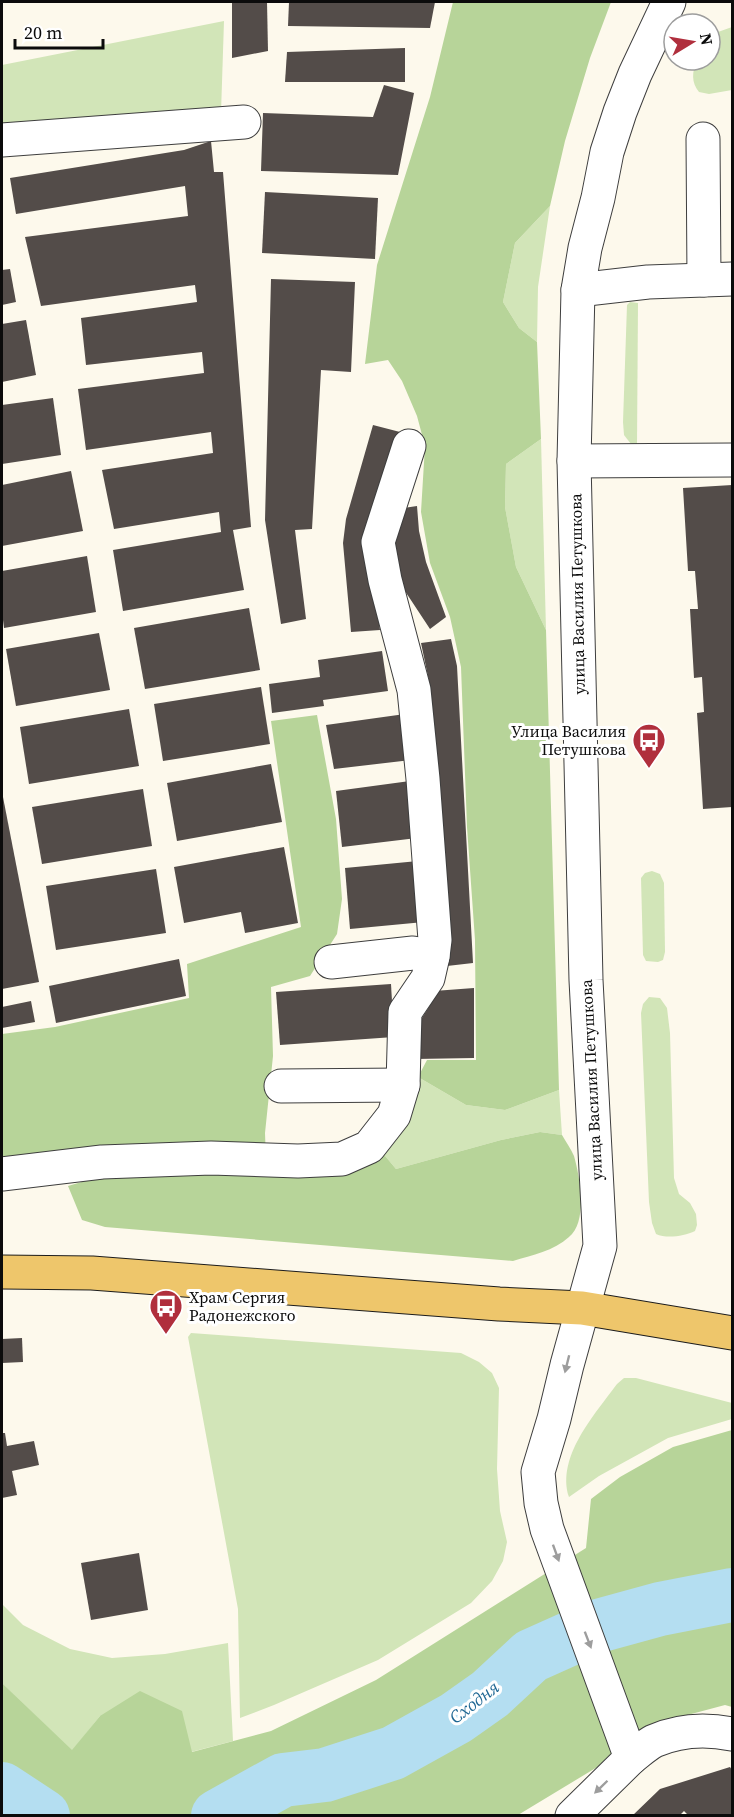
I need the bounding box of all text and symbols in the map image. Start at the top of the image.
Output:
scale bar [15,12,104,50]
north arrow [662,12,722,72]
text: 20 m [24,20,62,45]
text: N [695,31,719,47]
street label: улица Василия Петушкова [564,492,590,695]
place label: Улица Василия Петушкова [511,720,627,760]
bus stop icon: Улица Василия Петушкова [631,722,667,769]
street label: улица Василия Петушкова [575,978,607,1181]
place label: Храм Сергия Радонежского [189,1286,296,1326]
bus stop icon: Храм Сергия Радонежского [148,1288,184,1335]
one-way arrow [562,1355,571,1373]
one-way arrow [551,1544,561,1562]
one-way arrow [584,1631,593,1649]
water label: Сходня [444,1675,504,1729]
one-way arrow [595,1780,609,1794]

